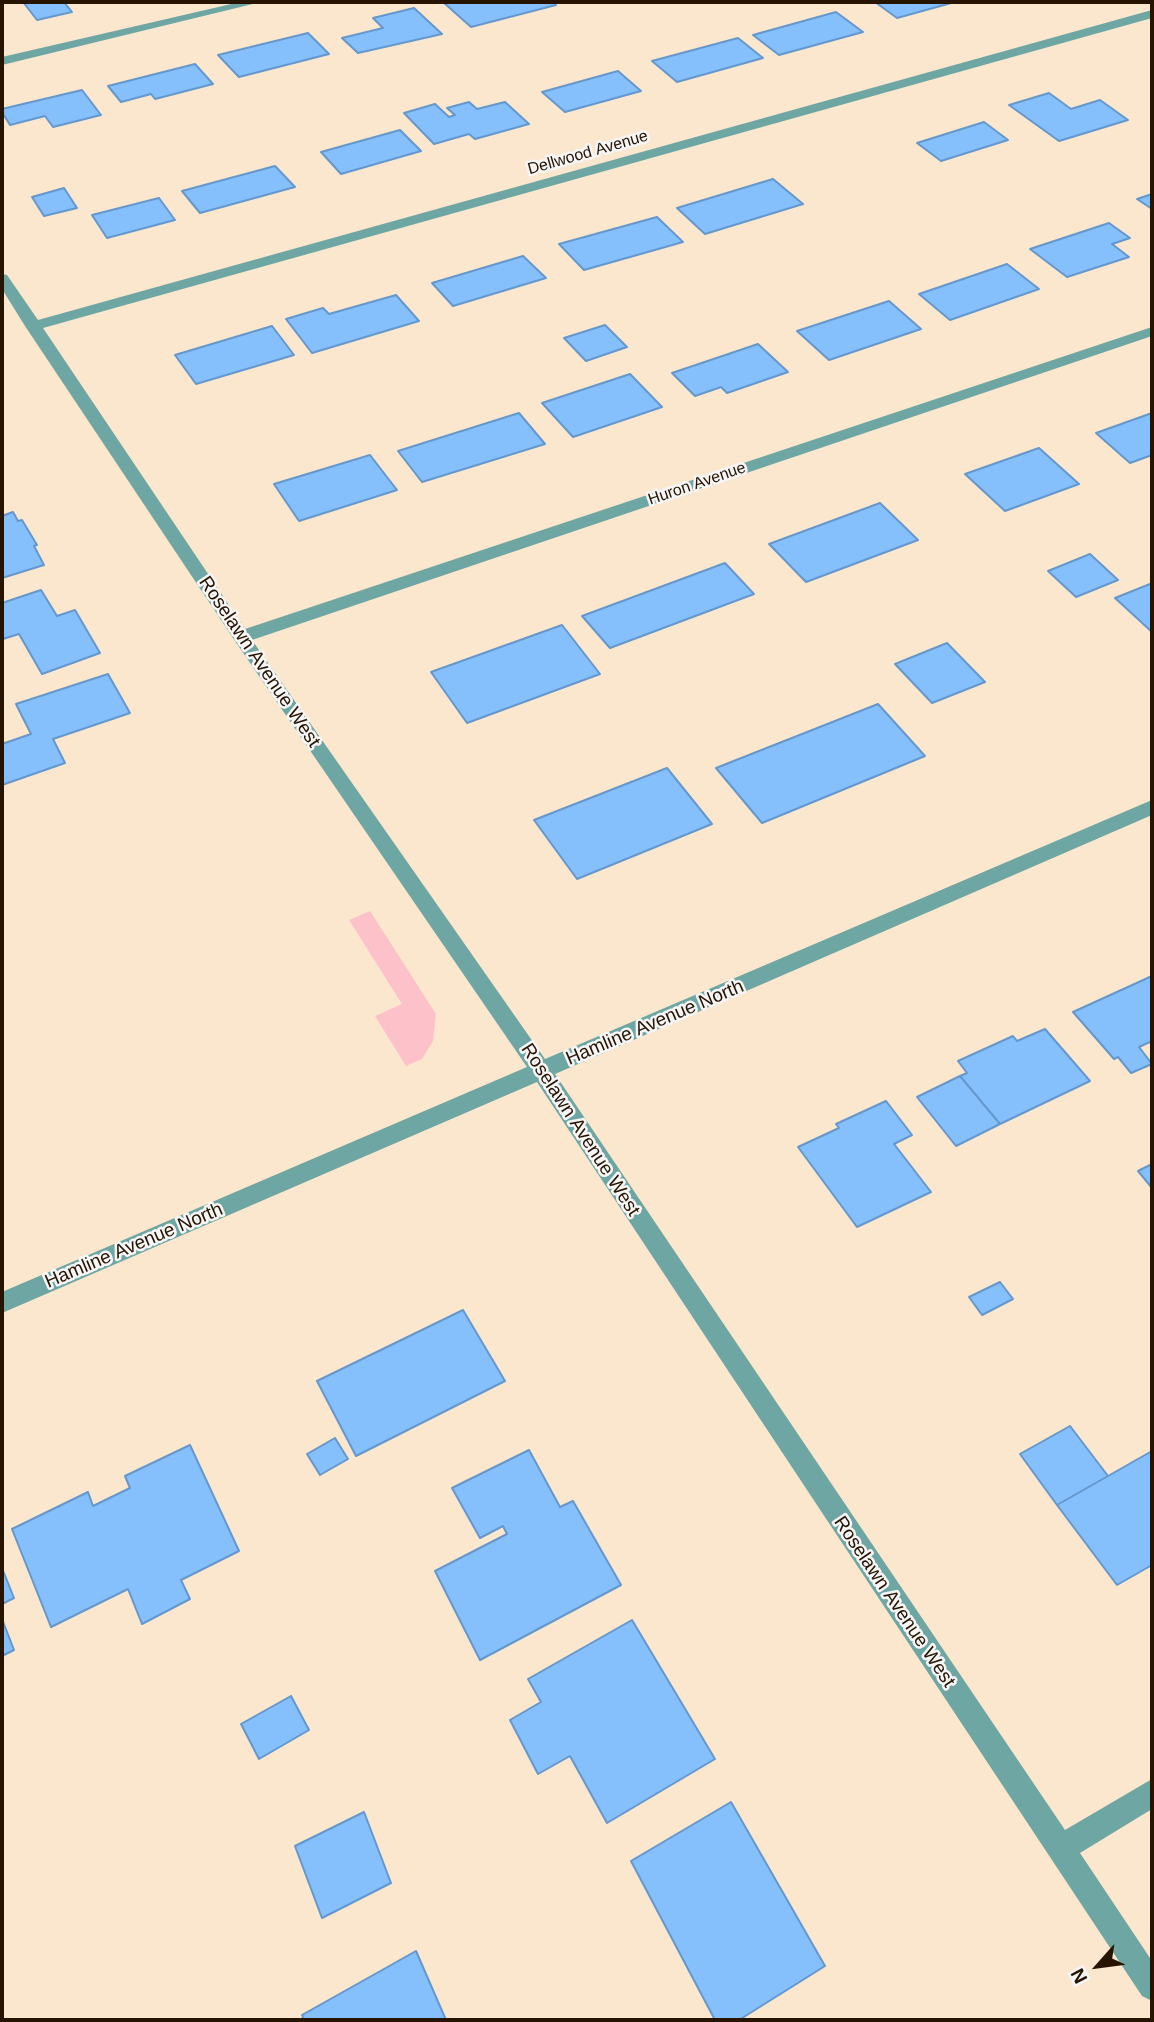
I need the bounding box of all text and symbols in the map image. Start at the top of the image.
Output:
street label: Dellwood Avenue [526,127,650,179]
street label: Huron Avenue [646,458,748,510]
street label: Roselawn Avenue West [193,572,325,752]
street label: Hamline Avenue North [563,975,747,1071]
street label: Roselawn Avenue West [516,1039,644,1221]
street label: Hamline Avenue North [42,1198,226,1294]
street label: Roselawn Avenue West [828,1512,960,1692]
north arrow [1063,1931,1133,2001]
text: N [1067,1965,1092,1987]

